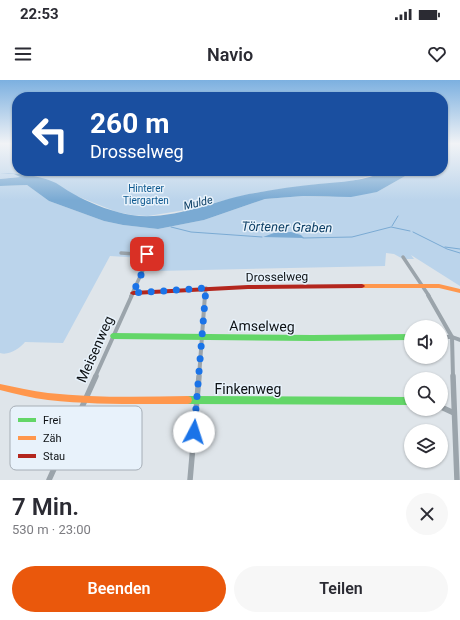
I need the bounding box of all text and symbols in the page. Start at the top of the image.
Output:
text: 22:53 [20,5,59,23]
icon: menu [12,43,34,65]
icon: heart [426,43,448,65]
text: Navio [207,44,253,65]
text: 260 m [90,107,169,140]
icon: left [24,108,76,160]
text: Drosselweg [90,141,184,162]
park label: Hinterer Tiergarten [123,183,169,206]
water label: Mulde [182,193,214,213]
water label: Törtener Graben [241,219,333,235]
pin [130,237,164,271]
icon: arrive [136,243,158,265]
street label: Drosselweg [246,269,308,285]
street label: Meisenweg [73,313,117,385]
street label: Amselweg [229,317,295,335]
map controls [404,320,448,468]
button: sound [404,320,448,364]
button: search [404,372,448,416]
street label: Finkenweg [215,381,281,397]
legend [10,406,142,470]
position arrow [173,411,215,453]
text: Frei [43,414,61,427]
button: layers [404,424,448,468]
text: Zäh [43,432,62,445]
text: Stau [43,450,65,463]
text: 7 Min. [12,493,79,521]
button: close [406,493,448,535]
text: 530 m · 23:00 [12,522,91,537]
button: Beenden [12,566,226,612]
button: Teilen [234,566,448,612]

